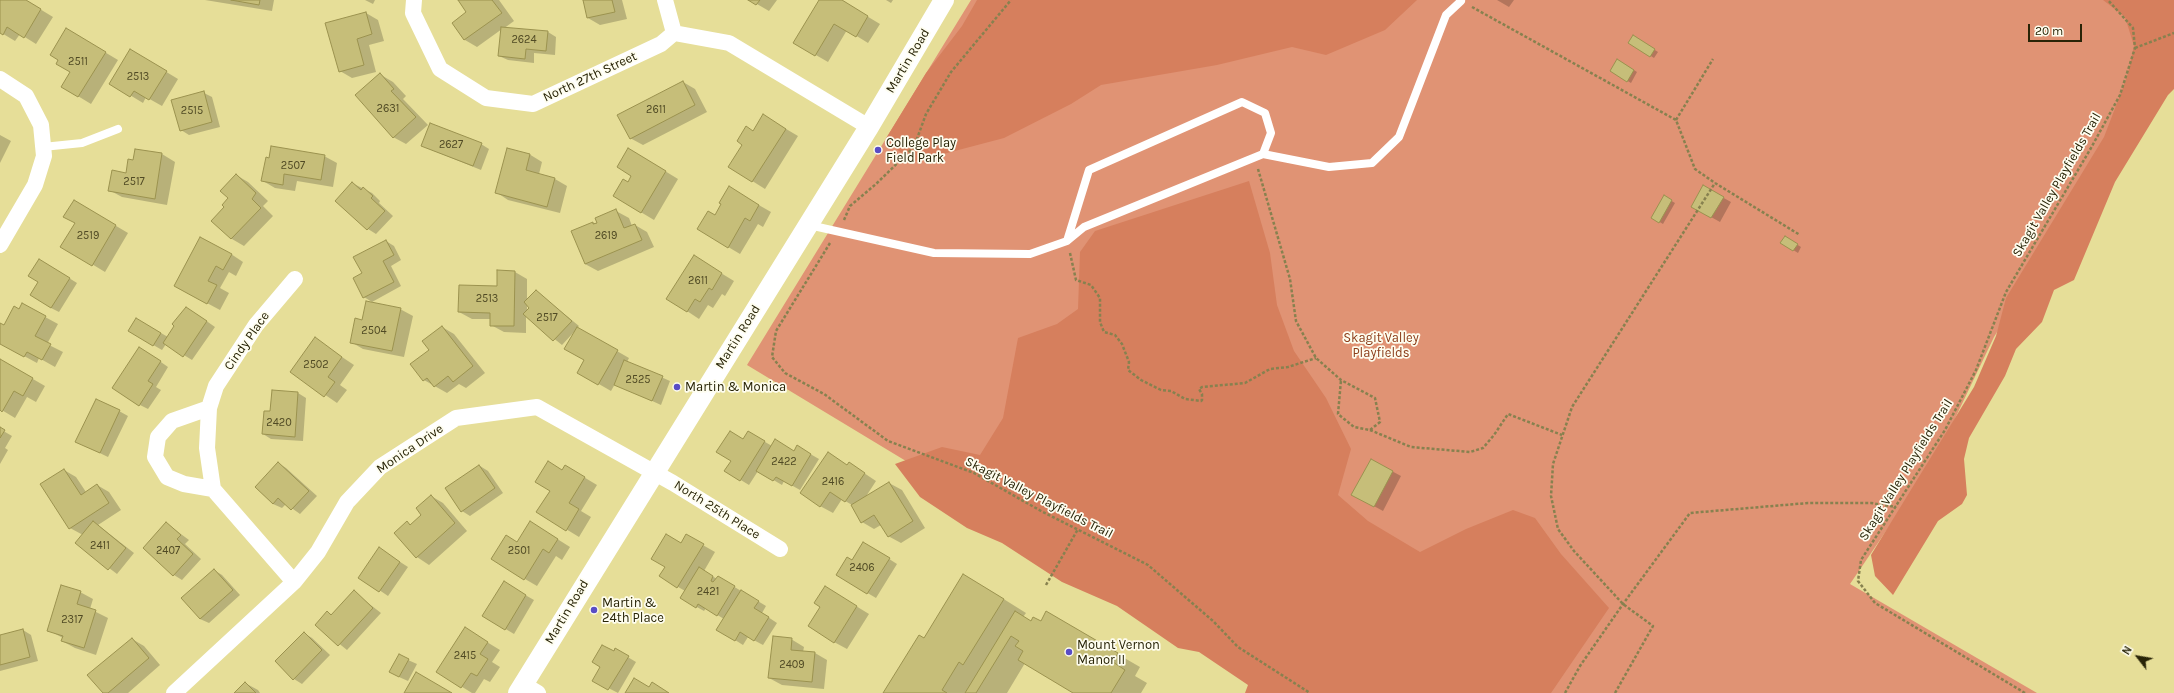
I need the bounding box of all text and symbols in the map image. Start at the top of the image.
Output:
scale bar [2030,16,2084,42]
text: 20 m [2035,24,2063,38]
street label: Martin Road [883,26,933,96]
house number: 2624 [511,33,537,47]
street label: North 27th Street [541,48,639,106]
house number: 2511 [68,55,88,69]
house number: 2513 [127,70,149,84]
house number: 2631 [377,102,399,116]
house number: 2611 [646,103,666,117]
house number: 2515 [181,104,203,118]
street label: Skagit Valley Playfields Trail [2009,110,2105,260]
place label: College Play Field Park [886,135,956,166]
house number: 2627 [439,138,463,152]
marker: College Play Field Park [873,145,883,155]
house number: 2507 [281,159,305,173]
house number: 2517 [123,175,145,189]
house number: 2519 [77,229,99,243]
house number: 2619 [595,229,617,243]
house number: 2611 [688,274,708,288]
house number: 2513 [476,292,498,306]
street label: Martin Road [712,302,764,372]
street label: Cindy Place [221,309,273,373]
house number: 2517 [536,311,558,325]
house number: 2504 [361,324,387,338]
park label: Skagit Valley Playfields [1343,330,1419,361]
house number: 2502 [303,358,329,372]
house number: 2525 [625,373,651,387]
place label: Martin & Monica [685,379,786,395]
marker: Martin & Monica [672,382,682,392]
street label: Skagit Valley Playfields Trail [1856,396,1956,544]
house number: 2420 [266,416,292,430]
street label: Monica Drive [374,421,446,477]
street label: Skagit Valley Playfields Trail [962,454,1116,542]
house number: 2422 [771,455,797,469]
house number: 2416 [822,475,844,489]
street label: North 25th Place [671,477,763,543]
house number: 2411 [90,539,110,553]
house number: 2407 [156,544,180,558]
house number: 2501 [508,544,530,558]
house number: 2406 [849,561,875,575]
street label: Martin Road [542,577,592,647]
house number: 2421 [697,585,719,599]
place label: Martin & 24th Place [602,595,664,626]
marker: Martin & 24th Place [589,605,599,615]
house number: 2317 [61,613,83,627]
place label: Mount Vernon Manor II [1077,637,1160,668]
north arrow [2118,637,2158,677]
text: N [2120,644,2135,657]
marker: Mount Vernon Manor II [1064,647,1074,657]
house number: 2415 [454,649,476,663]
house number: 2409 [779,658,805,672]

